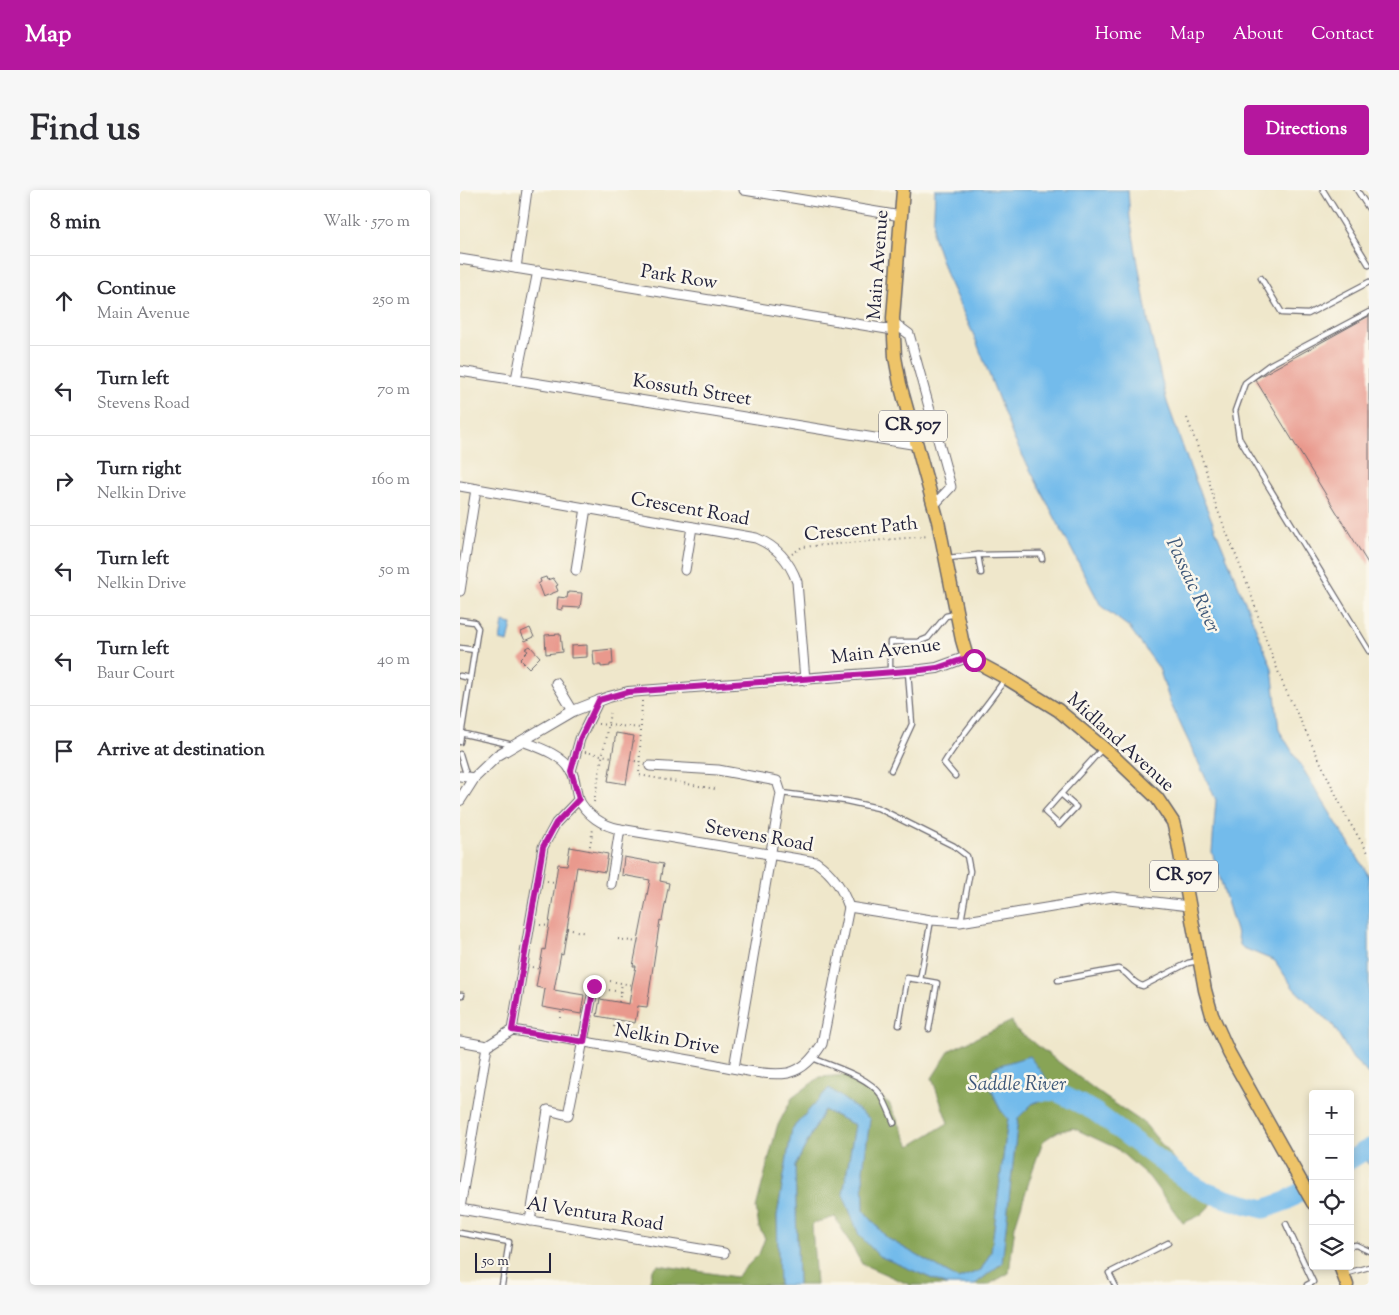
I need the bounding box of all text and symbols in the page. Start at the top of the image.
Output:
text: Map [25,18,71,52]
text: Home [1095,22,1142,48]
text: Map [1170,22,1205,48]
text: About [1233,22,1283,48]
text: Contact [1311,22,1374,48]
text: Find us [30,105,140,156]
button: Directions [1244,105,1369,155]
text: 8 min [50,208,101,238]
street label: Main Avenue [862,209,896,321]
text: Walk · 570 m [323,211,410,234]
street label: Park Row [639,259,719,297]
text: Continue [97,276,176,303]
icon: ahead [50,287,78,315]
text: 250 m [372,289,410,312]
text: Main Avenue [97,303,190,326]
text: Turn left [97,366,169,393]
street label: Kossuth Street [631,368,754,414]
icon: left [50,377,78,405]
text: 70 m [377,379,410,402]
text: Stevens Road [97,393,190,416]
road number: CR 507 [879,410,947,442]
text: Turn right [97,456,181,483]
icon: right [50,467,78,495]
text: 160 m [372,469,410,492]
text: Nelkin Drive [97,483,186,506]
street label: Crescent Road [628,486,752,534]
street label: Crescent Path [803,511,919,549]
water label: Passaic River [1157,534,1227,638]
text: Turn left [97,546,169,573]
icon: left [50,557,78,585]
text: 50 m [379,559,410,582]
text: Nelkin Drive [97,573,186,596]
street label: Main Avenue [830,632,943,672]
text: Turn left [97,636,169,663]
icon: left [50,647,78,675]
text: 40 m [377,649,410,672]
route start [963,649,986,672]
text: Baur Court [97,663,175,686]
street label: Midland Avenue [1060,687,1180,799]
icon: arrive [50,737,78,765]
text: Arrive at destination [97,737,265,764]
street label: Stevens Road [702,814,816,860]
road number: CR 507 [1150,860,1218,891]
route end [583,975,606,998]
street label: Nelkin Drive [613,1018,722,1063]
water label: Saddle River [968,1071,1066,1100]
map controls [1309,1090,1354,1270]
button: + [1309,1090,1354,1135]
button: − [1309,1135,1354,1180]
button: locate [1309,1180,1354,1225]
street label: Al Ventura Road [525,1191,666,1239]
button: layers [1309,1225,1354,1270]
scale bar [475,1250,551,1273]
text: 50 m [482,1252,509,1272]

